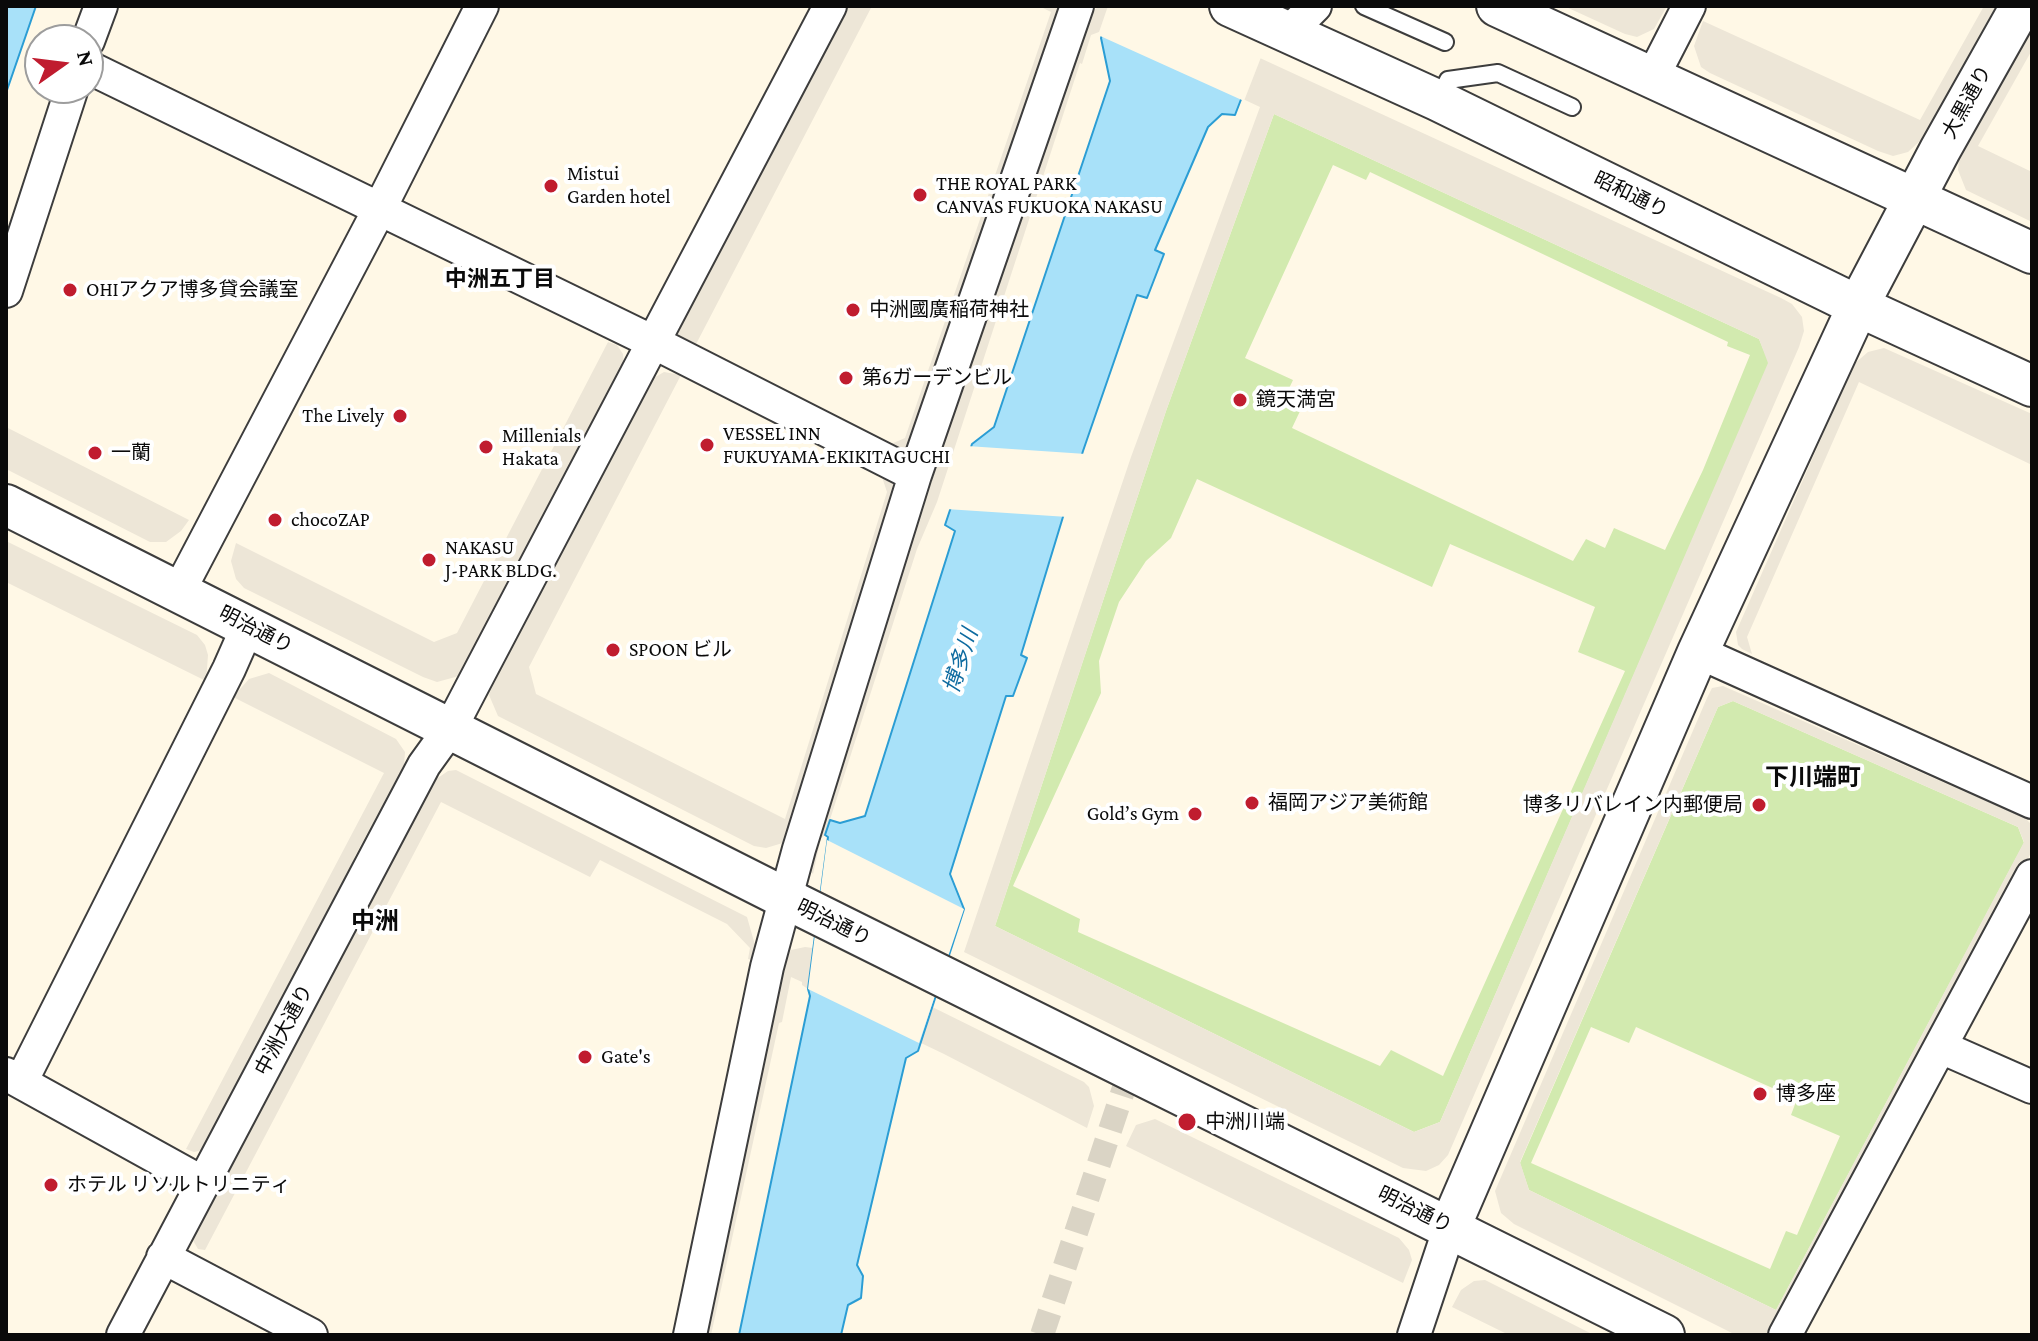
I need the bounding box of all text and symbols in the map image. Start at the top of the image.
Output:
north arrow [24,24,104,104]
text: N [72,48,100,69]
street label: 大黒通り [1937,61,1997,143]
place label: Mistui Garden hotel [567,162,671,209]
street label: 昭和通り [1590,167,1672,223]
place label: THE ROYAL PARK CANVAS FUKUOKA NAKASU [936,172,1163,219]
marker: Mistui Garden hotel [542,177,560,195]
marker: THE ROYAL PARK CANVAS FUKUOKA NAKASU [911,186,929,204]
district label: 中洲五丁目 [445,266,555,292]
place label: OHIアクア博多貸会議室 [86,278,299,302]
marker: OHIアクア博多貸会議室 [61,281,79,299]
place label: 中洲國廣稲荷神社 [869,298,1029,322]
marker: 中洲國廣稲荷神社 [844,301,862,319]
place label: 第6ガーデンビル [862,366,1012,390]
marker: 第6ガーデンビル [837,369,855,387]
place label: 鏡天満宮 [1256,388,1336,412]
marker: 鏡天満宮 [1231,391,1249,409]
place label: The Lively [302,404,384,428]
marker: The Lively [391,407,409,425]
place label: VESSEL INN FUKUYAMA-EKIKITAGUCHI [723,422,950,469]
place label: Millenials Hakata [502,424,581,471]
marker: VESSEL INN FUKUYAMA-EKIKITAGUCHI [698,436,716,454]
marker: Millenials Hakata [477,438,495,456]
place label: 一蘭 [111,441,151,465]
marker: 一蘭 [86,444,104,462]
place label: chocoZAP [291,508,370,532]
marker: chocoZAP [266,511,284,529]
place label: NAKASU J-PARK BLDG. [445,536,557,583]
marker: NAKASU J-PARK BLDG. [420,551,438,569]
street label: 明治通り [215,601,297,659]
water label: 博多川 [938,626,984,696]
place label: SPOON ビル [629,638,732,662]
marker: SPOON ビル [604,641,622,659]
district label: 下川端町 [1765,764,1861,792]
place label: 福岡アジア美術館 [1268,791,1428,815]
place label: 博多リバレイン内郵便局 [1523,793,1743,817]
marker: 福岡アジア美術館 [1243,794,1261,812]
marker: 博多リバレイン内郵便局 [1750,796,1768,814]
place label: Gold’s Gym [1087,802,1179,826]
marker: Gold’s Gym [1186,805,1204,823]
street label: 明治通り [793,895,875,951]
district label: 中洲 [351,908,399,936]
street label: 中洲大通り [250,980,318,1080]
place label: Gate's [601,1045,651,1069]
marker: Gate's [576,1048,594,1066]
place label: 博多座 [1776,1082,1836,1106]
marker: 博多座 [1751,1085,1769,1103]
place label: 中洲川端 [1205,1110,1285,1134]
marker: 中洲川端 [1176,1111,1198,1133]
place label: ホテル リソルトリニティ [67,1173,291,1197]
marker: ホテル リソルトリニティ [42,1176,60,1194]
street label: 明治通り [1374,1182,1456,1238]

